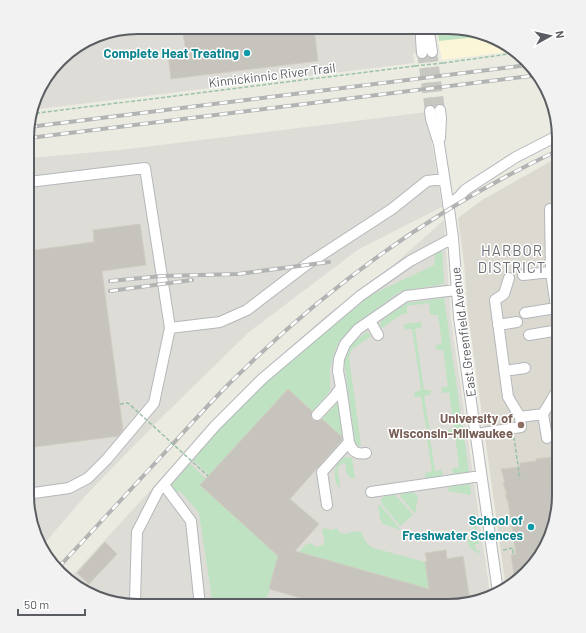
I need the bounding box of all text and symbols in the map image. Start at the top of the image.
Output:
north arrow [530,16,570,56]
text: N [553,30,567,39]
place label: Complete Heat Treating [103,45,239,61]
marker: Complete Heat Treating [242,48,252,58]
street label: Kinnickinnic River Trail [208,59,336,91]
district label: HARBOR DISTRICT [478,241,546,276]
street label: East Greenfield Avenue [447,266,479,398]
place label: University of Wisconsin-Milwaukee [388,410,513,441]
marker: University of Wisconsin-Milwaukee [516,420,526,430]
place label: School of Freshwater Sciences [402,512,523,543]
marker: School of Freshwater Sciences [526,522,536,532]
scale bar [18,591,85,617]
text: 50 m [24,597,49,611]

